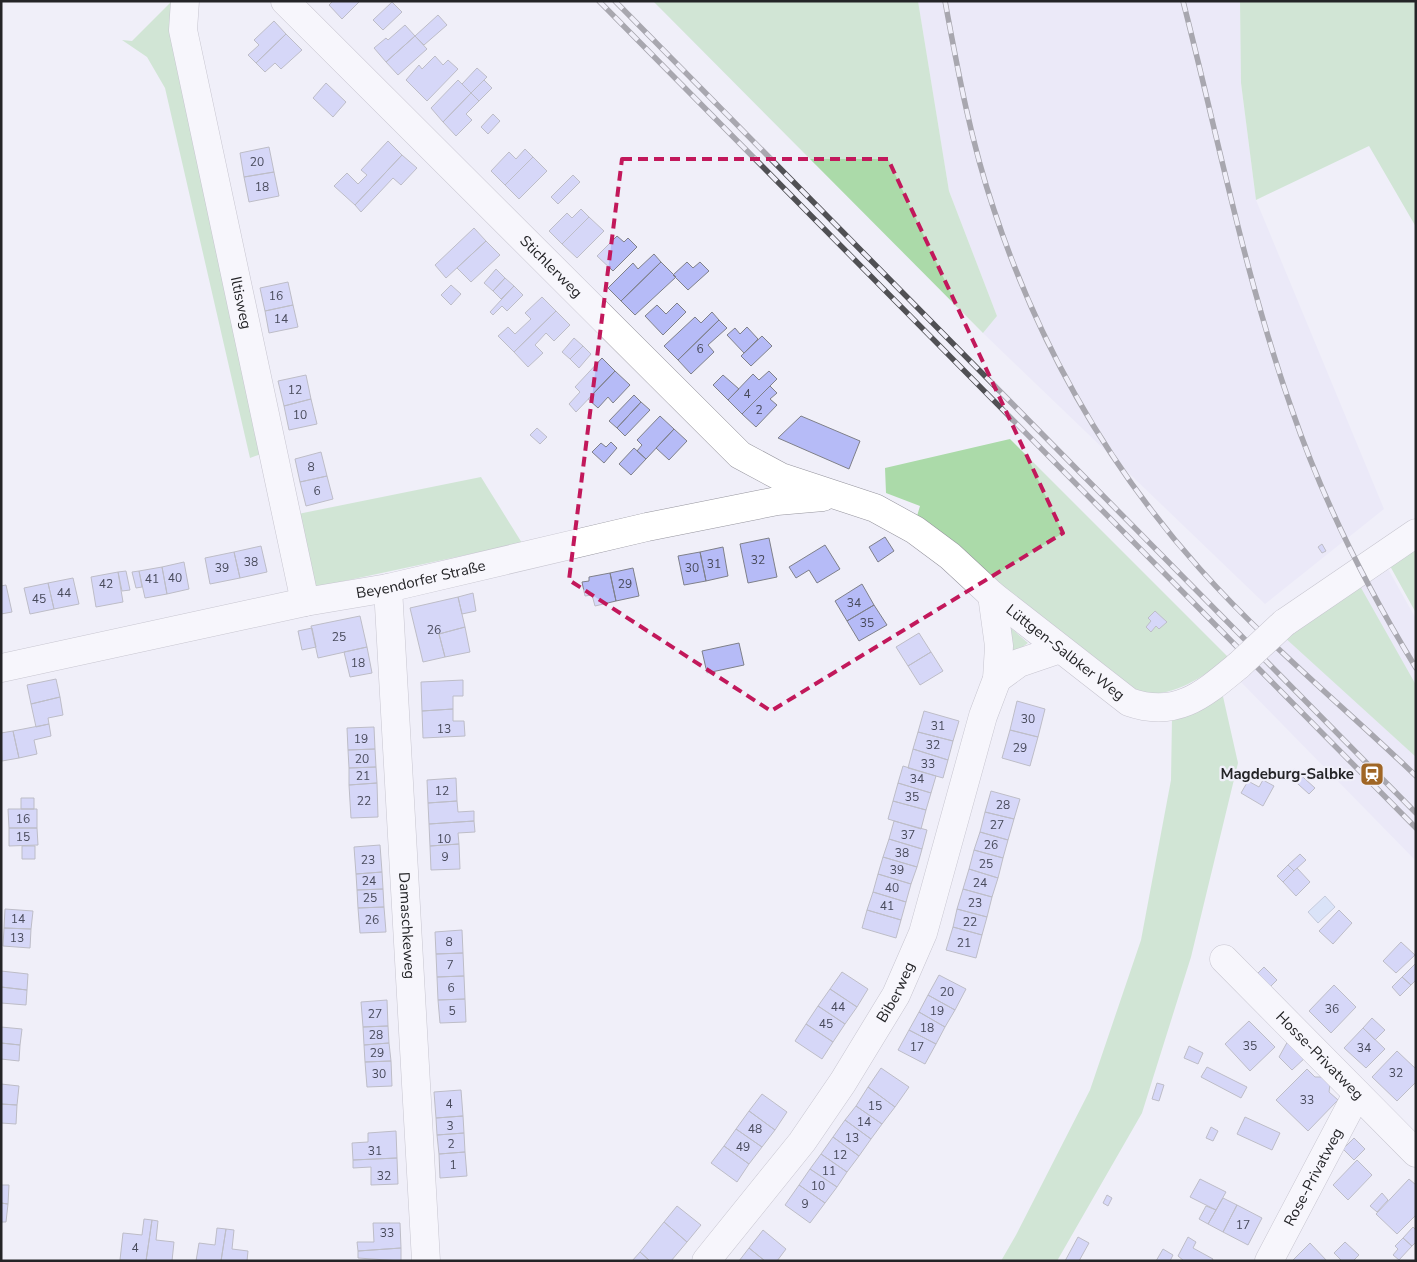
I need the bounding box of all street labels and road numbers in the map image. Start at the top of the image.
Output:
street label: Stichlerweg [515,231,587,302]
street label: Iltisweg [226,275,257,331]
street label: Beyendorfer Straße [355,555,487,603]
street label: Lüttgen-Salbker Weg [1002,600,1129,705]
street label: Damaschkeweg [394,871,420,979]
street label: Biberweg [872,959,919,1026]
street label: Hosse-Privatweg [1271,1007,1368,1104]
street label: Rose-Privatweg [1279,1124,1347,1230]

